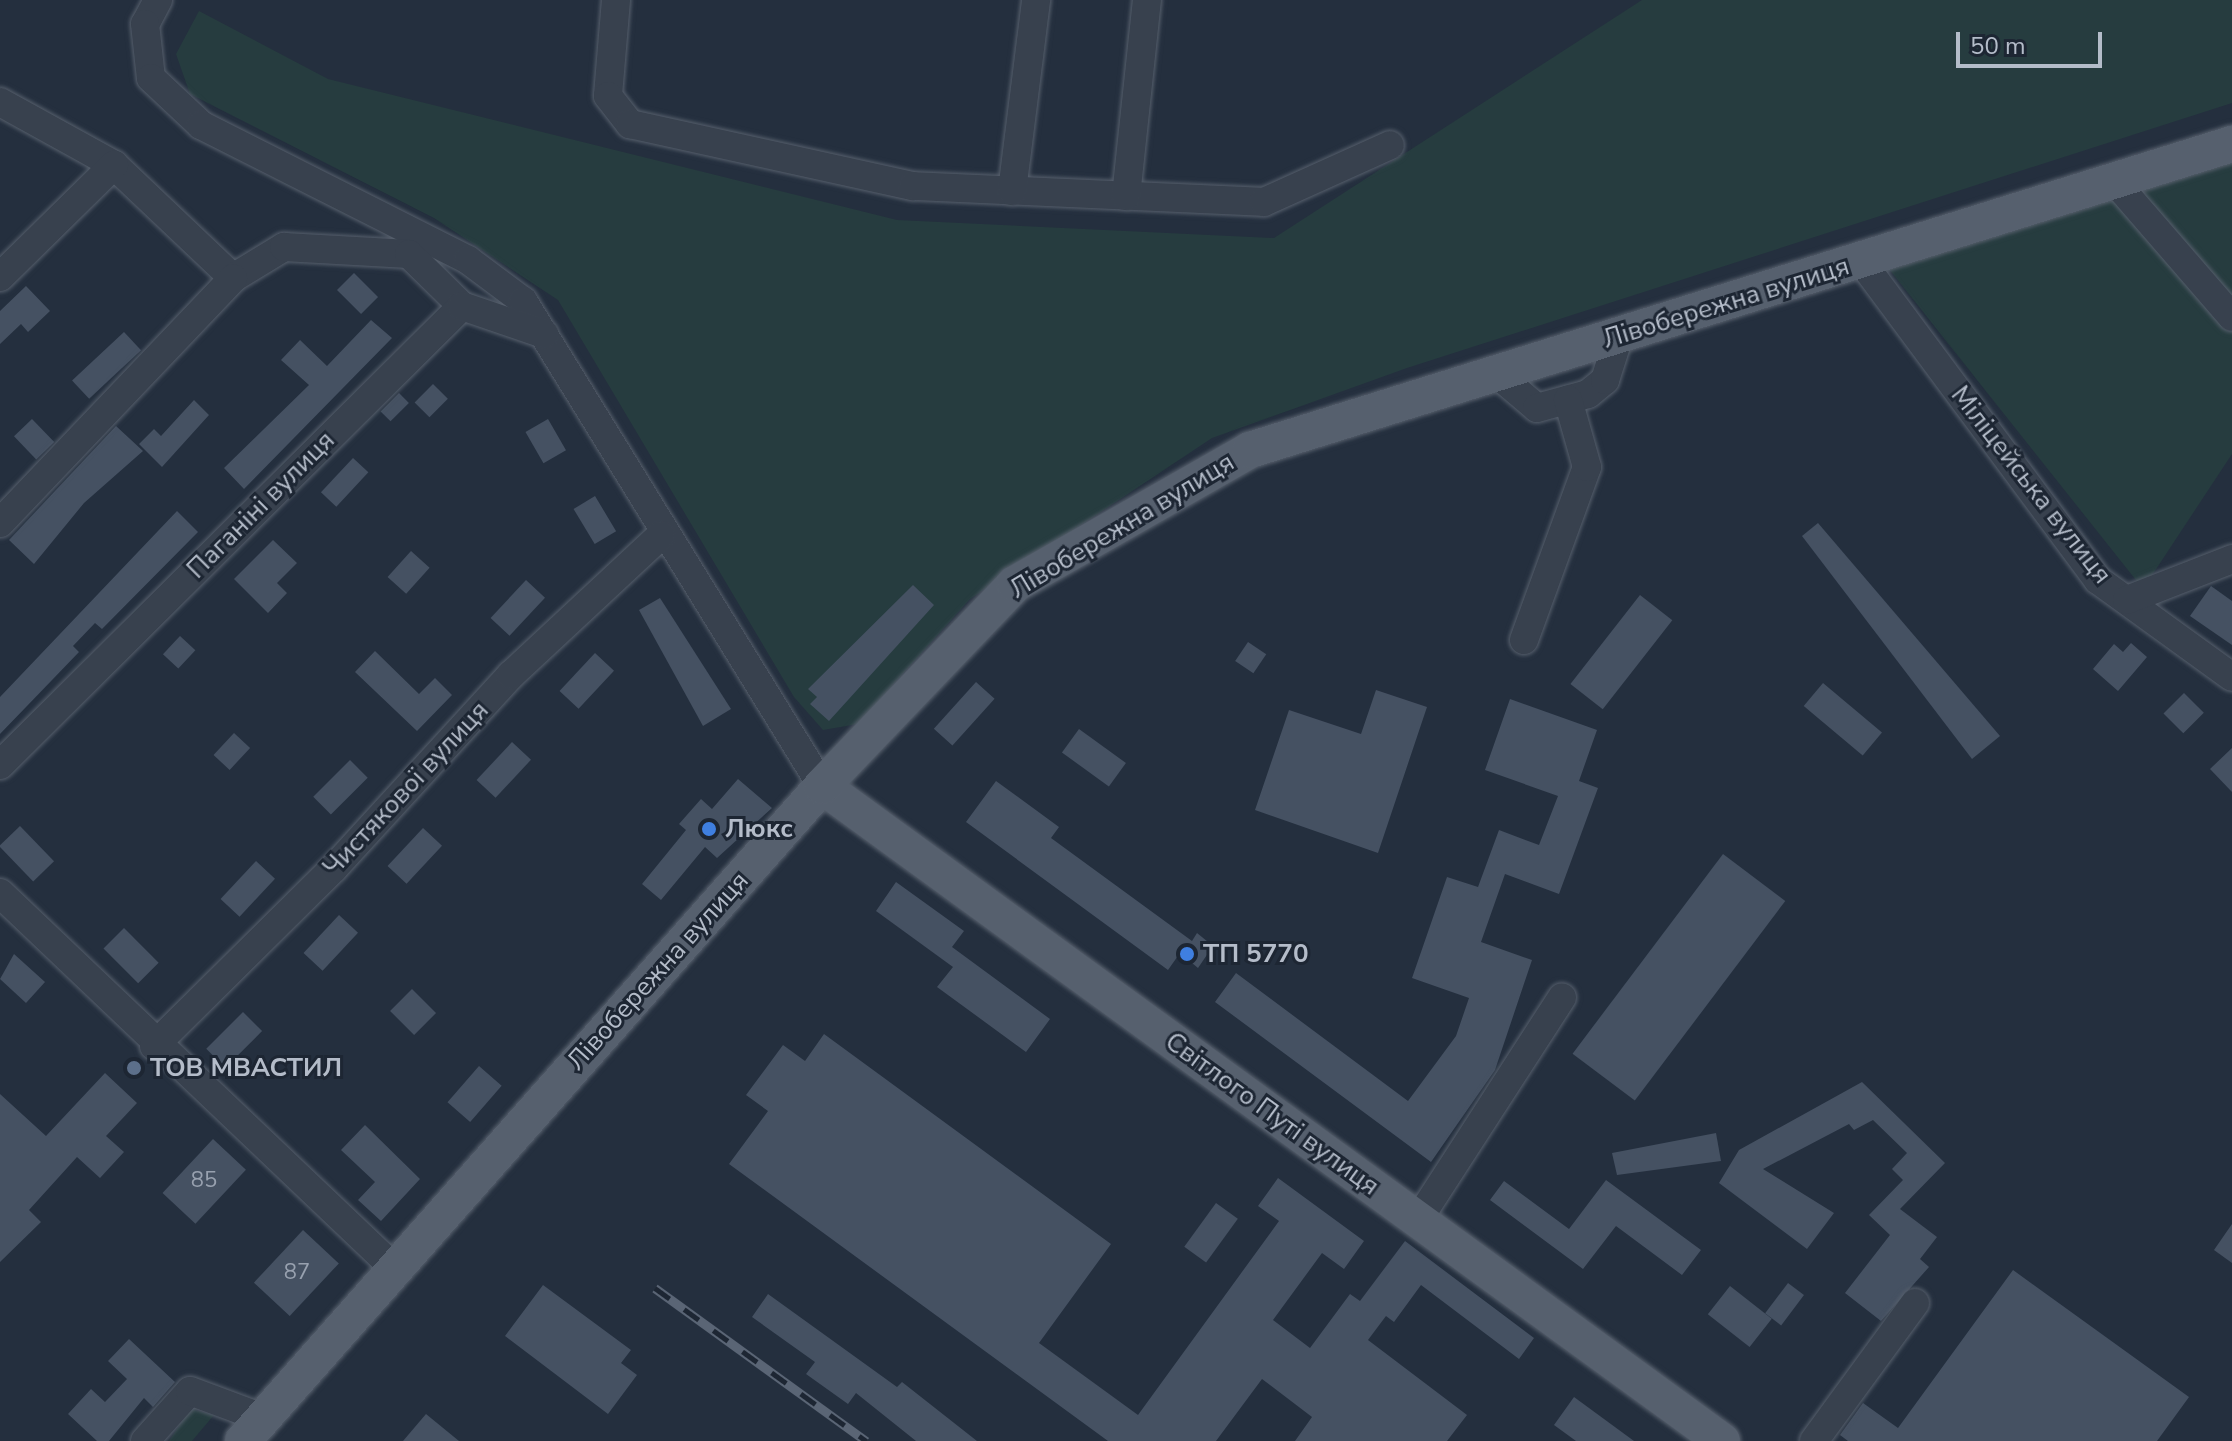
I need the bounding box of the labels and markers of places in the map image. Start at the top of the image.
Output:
place label: Люкс [725,813,793,845]
marker: Люкс [700,820,718,838]
place label: ТП 5770 [1203,938,1309,970]
marker: ТП 5770 [1178,945,1196,963]
place label: ТОВ МВАСТИЛ [150,1052,342,1084]
marker: ТОВ МВАСТИЛ [125,1059,143,1077]

